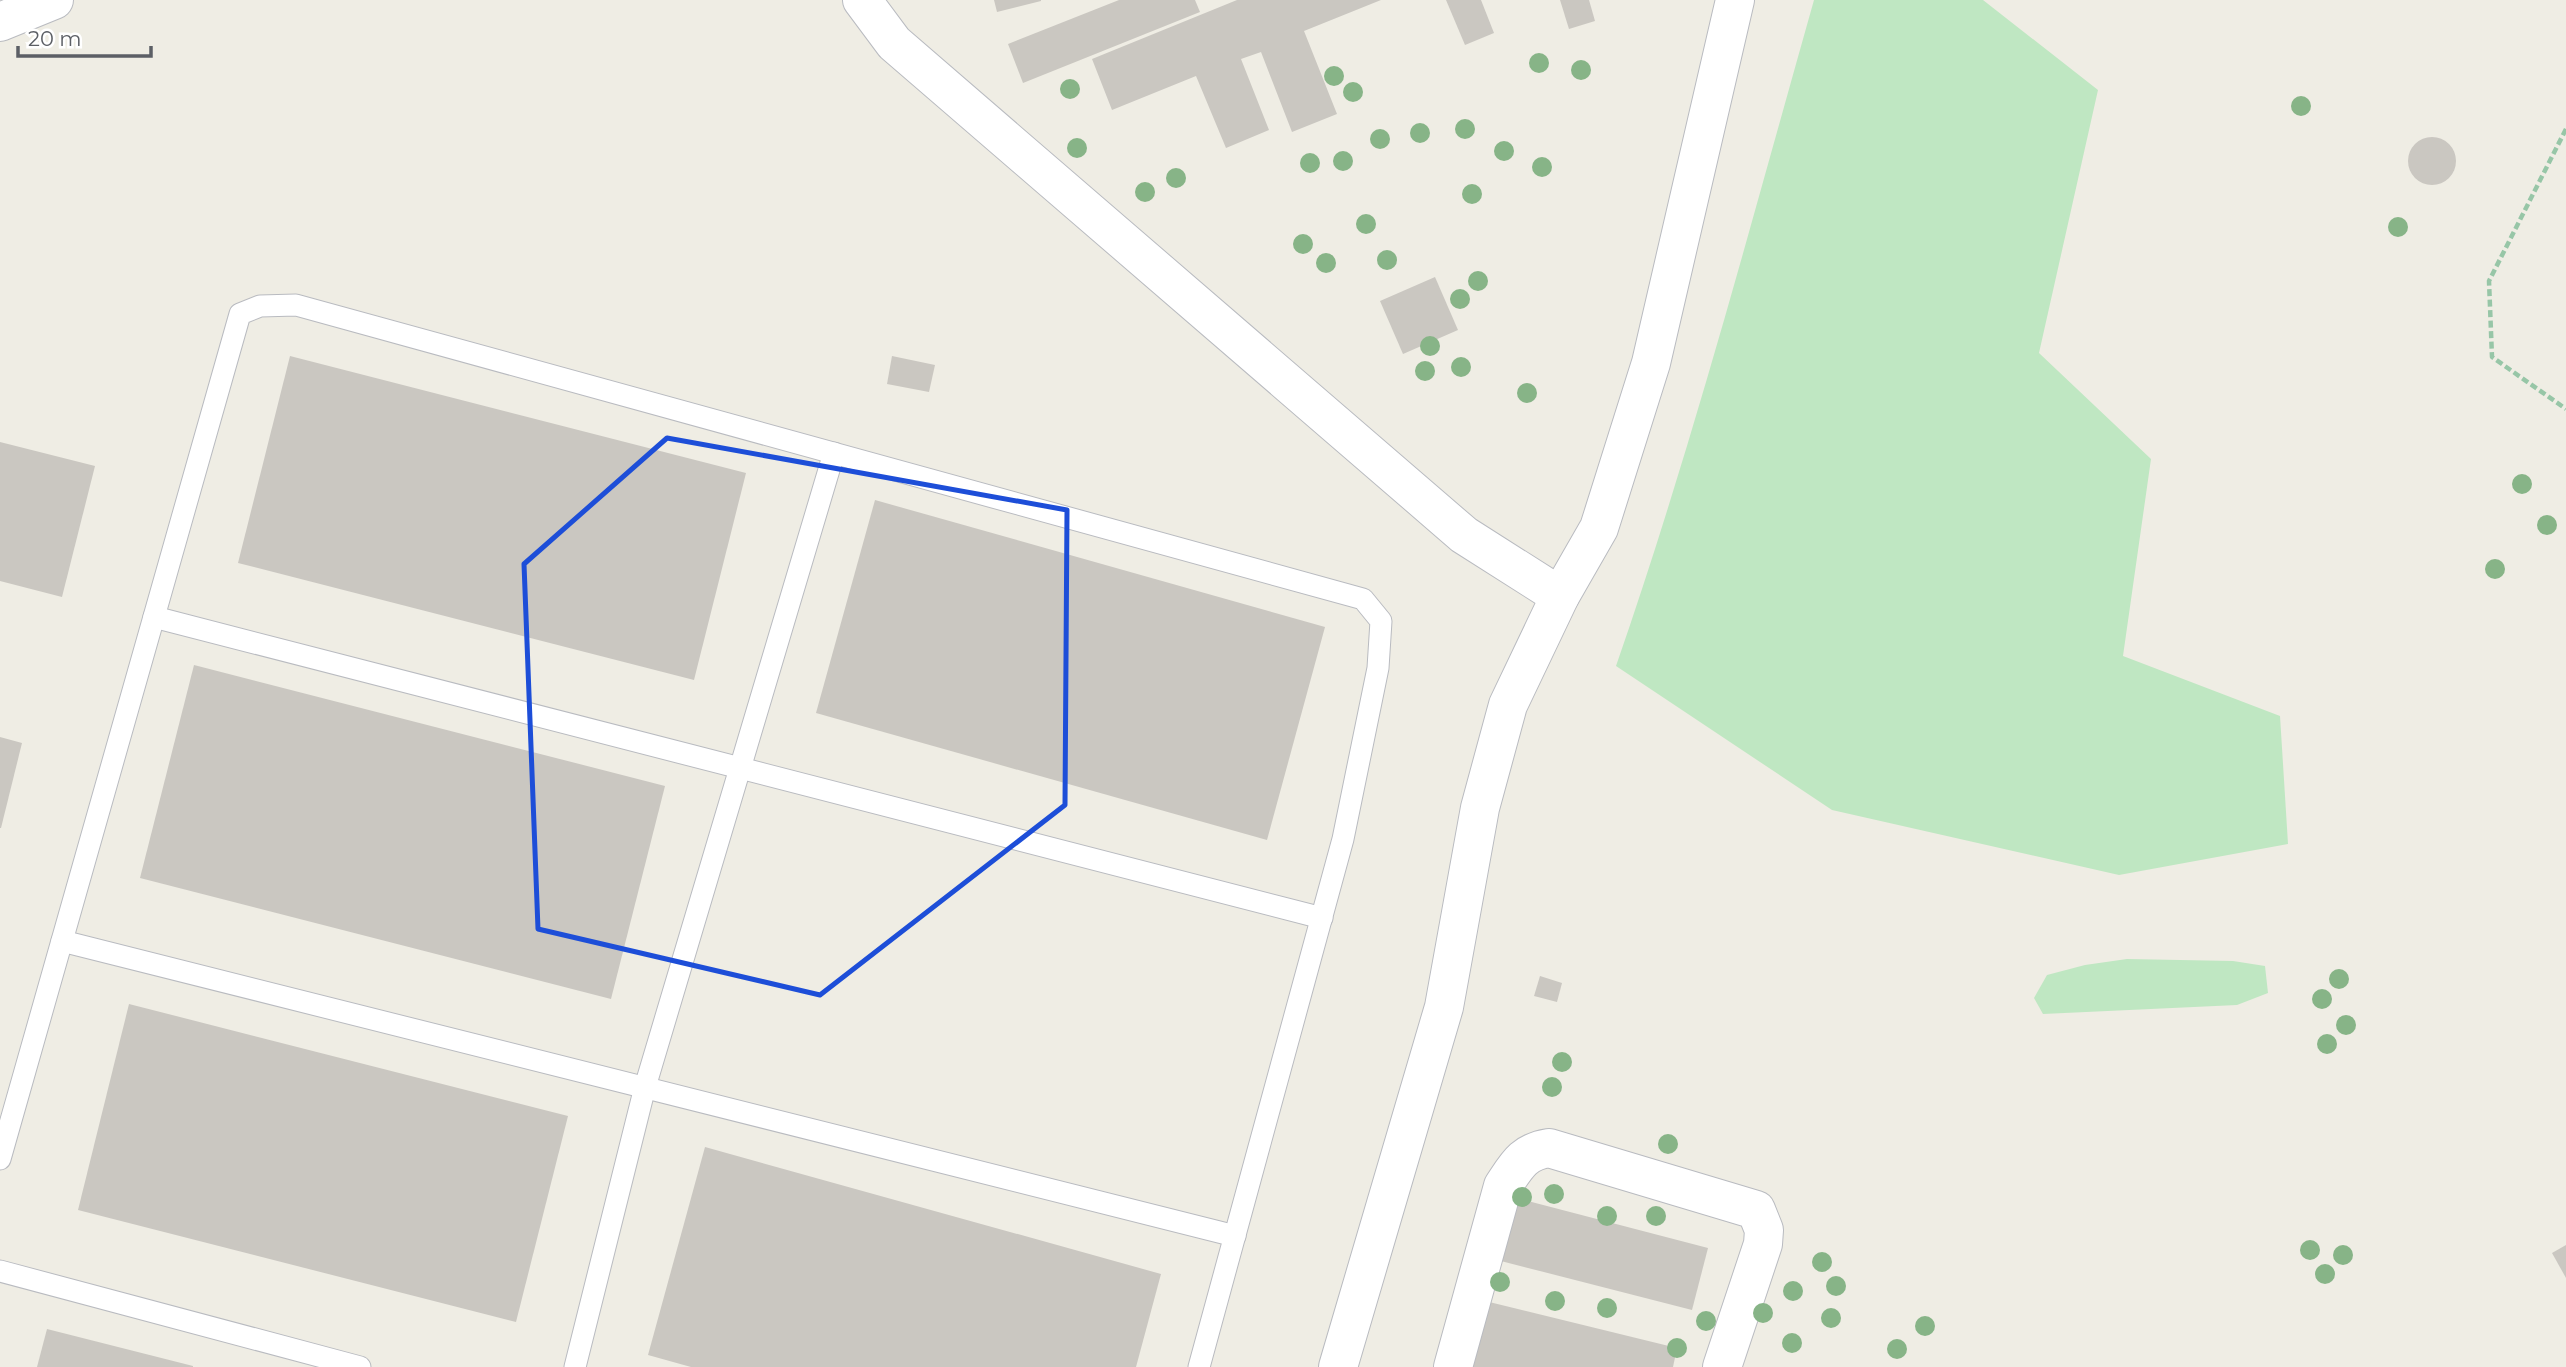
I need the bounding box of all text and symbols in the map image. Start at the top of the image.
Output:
scale bar [18,14,150,58]
text: 20 m [28,26,82,51]

